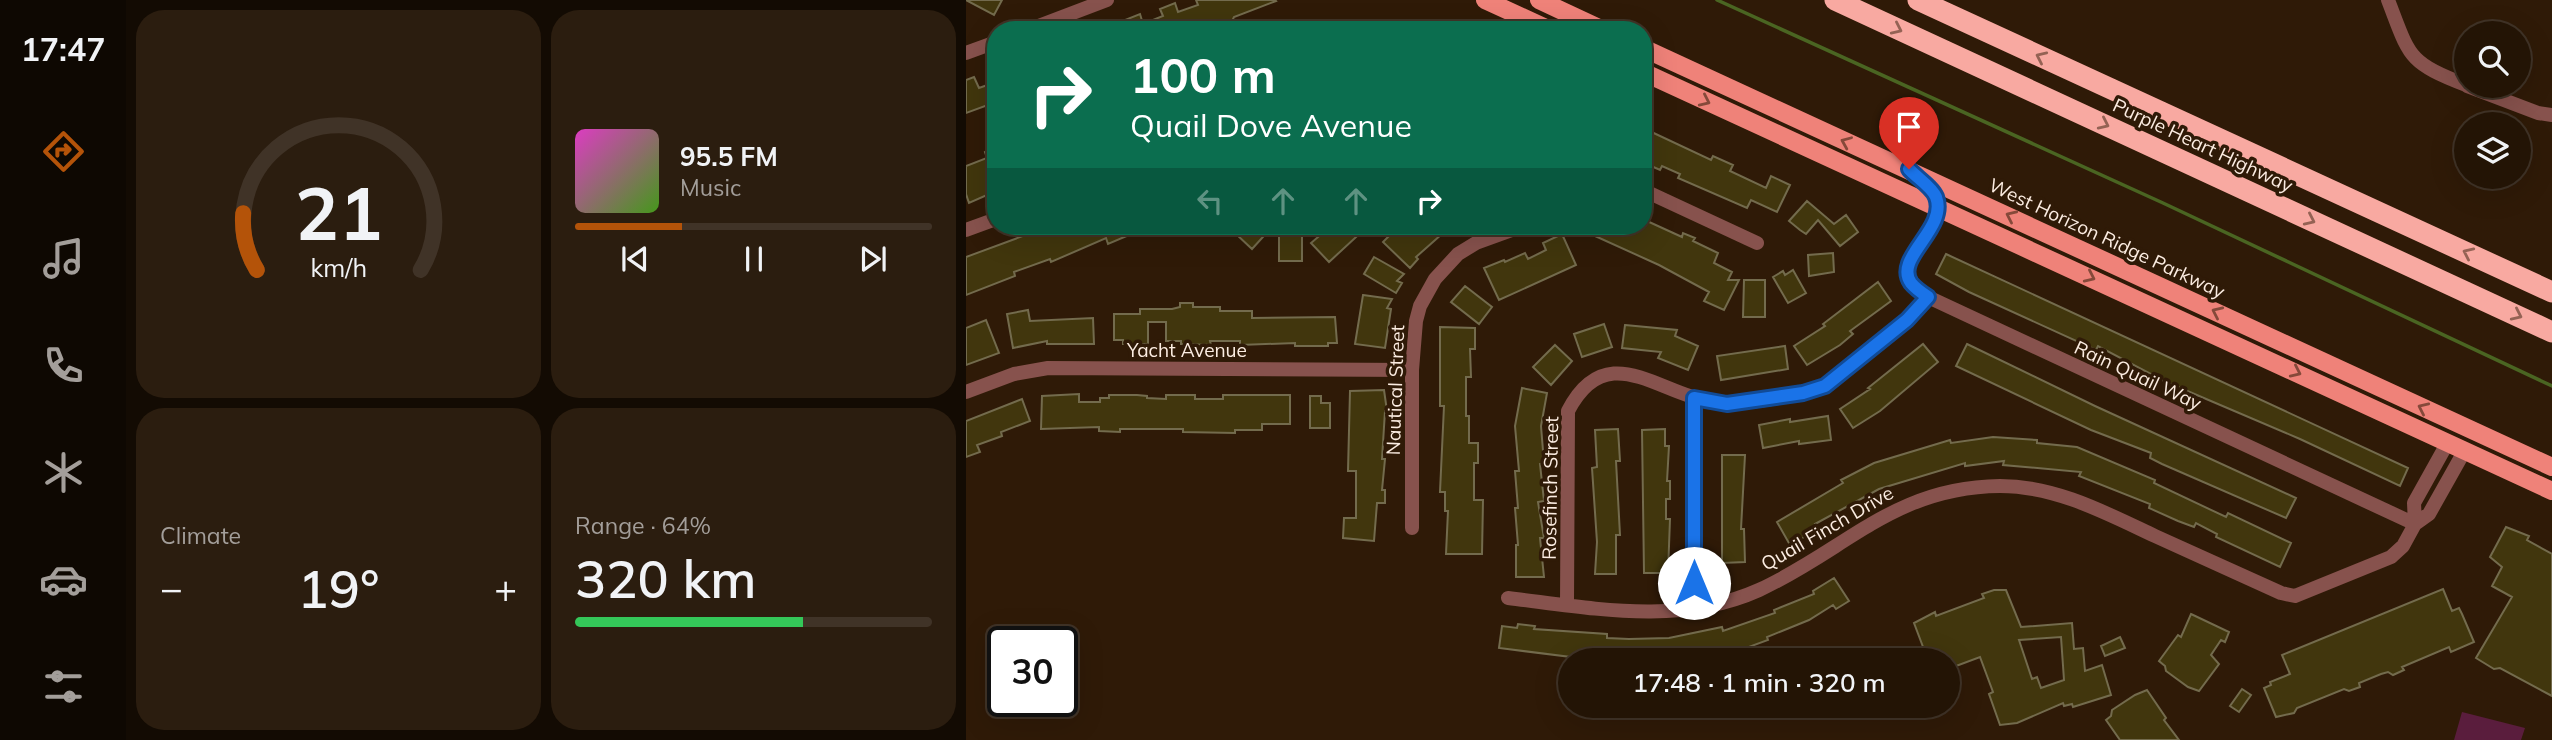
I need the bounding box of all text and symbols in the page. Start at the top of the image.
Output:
one-way arrow [1890,21,1902,35]
map controls [2454,21,2531,189]
button: search [2454,21,2531,98]
text: 17:47 [21,29,105,69]
text: 100 m [1130,44,1276,105]
icon: right [1015,49,1106,140]
one-way arrow [2036,51,2049,65]
one-way arrow [1698,93,1710,107]
street label: Purple Heart Highway [2109,93,2297,197]
pin [1879,97,1939,169]
text: Quail Dove Avenue [1130,105,1412,145]
icon: arrive [1890,108,1928,146]
button: layers [2454,112,2531,189]
one-way arrow [2097,116,2109,130]
icon: directions [39,127,88,176]
one-way arrow [1841,136,1853,150]
text: 95.5 FM [680,140,778,173]
text: 21 [295,167,382,258]
text: Music [680,173,741,202]
street label: West Horizon Ridge Parkway [1985,173,2229,303]
icon: left [1191,182,1229,220]
icon: ahead [1264,182,1302,220]
icon: ahead [1337,182,1375,220]
icon: right [1410,182,1448,220]
one-way arrow [2005,211,2018,225]
one-way arrow [2303,212,2315,226]
icon: music [39,234,88,283]
icon: previous [616,240,654,278]
icon: pause [735,240,773,278]
icon: next [854,240,892,278]
one-way arrow [2463,247,2475,261]
text: km/h [310,252,367,283]
one-way arrow [2082,269,2095,283]
one-way arrow [2212,306,2224,320]
one-way arrow [2509,307,2522,321]
street label: Nautical Street [1381,324,1409,456]
street label: Rain Quail Way [2071,335,2205,415]
street label: Yacht Avenue [1126,338,1247,362]
icon: phone [39,341,88,390]
one-way arrow [2289,364,2301,378]
one-way arrow [2418,402,2430,416]
street label: Rosefinch Street [1537,416,1563,560]
icon: climate [39,448,88,497]
street label: Quail Finch Drive [1757,480,1897,576]
text: Range · 64% [575,511,711,540]
text: Climate [160,521,241,550]
text: 320 km [575,546,756,611]
position arrow [1657,546,1731,620]
icon: car [39,555,88,604]
text: 19° [298,556,379,621]
text: − [160,564,183,612]
text: + [494,564,517,612]
speed limit sign: 30 [987,626,1078,717]
icon: filters [39,662,88,711]
text: 17:48 · 1 min · 320 m [1632,666,1886,699]

